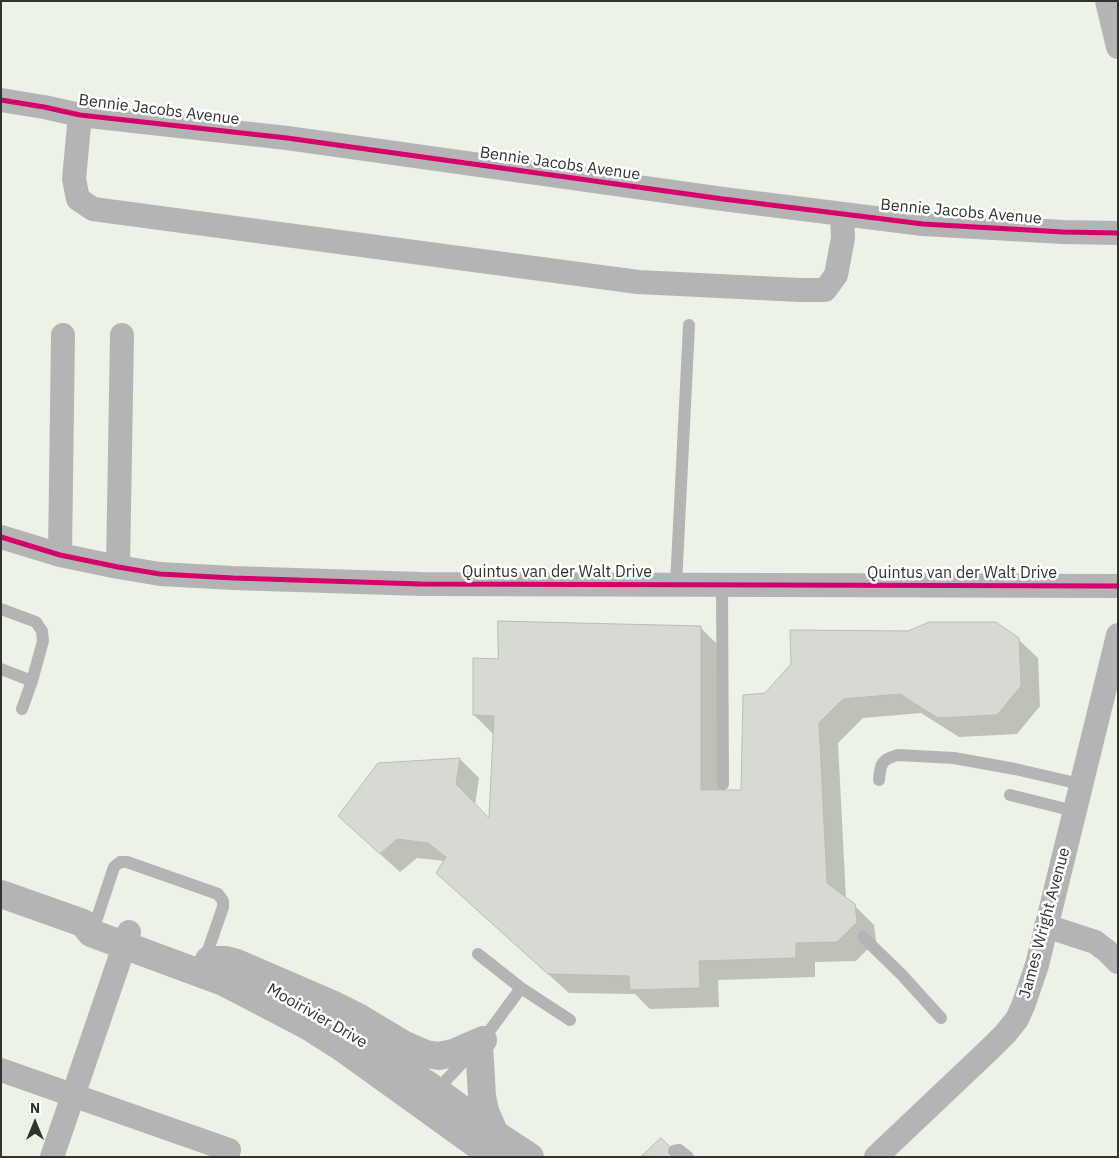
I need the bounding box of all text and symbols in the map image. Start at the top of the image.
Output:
street label: Bennie Jacobs Avenue [78,91,240,129]
street label: Bennie Jacobs Avenue [479,143,641,185]
street label: Bennie Jacobs Avenue [880,195,1042,229]
street label: Quintus van der Walt Drive [462,562,652,582]
street label: Quintus van der Walt Drive [867,563,1057,583]
street label: James Wright Avenue [1016,845,1074,1001]
street label: Mooirivier Drive [264,980,370,1052]
north arrow [10,1098,60,1148]
text: N [30,1099,40,1117]

